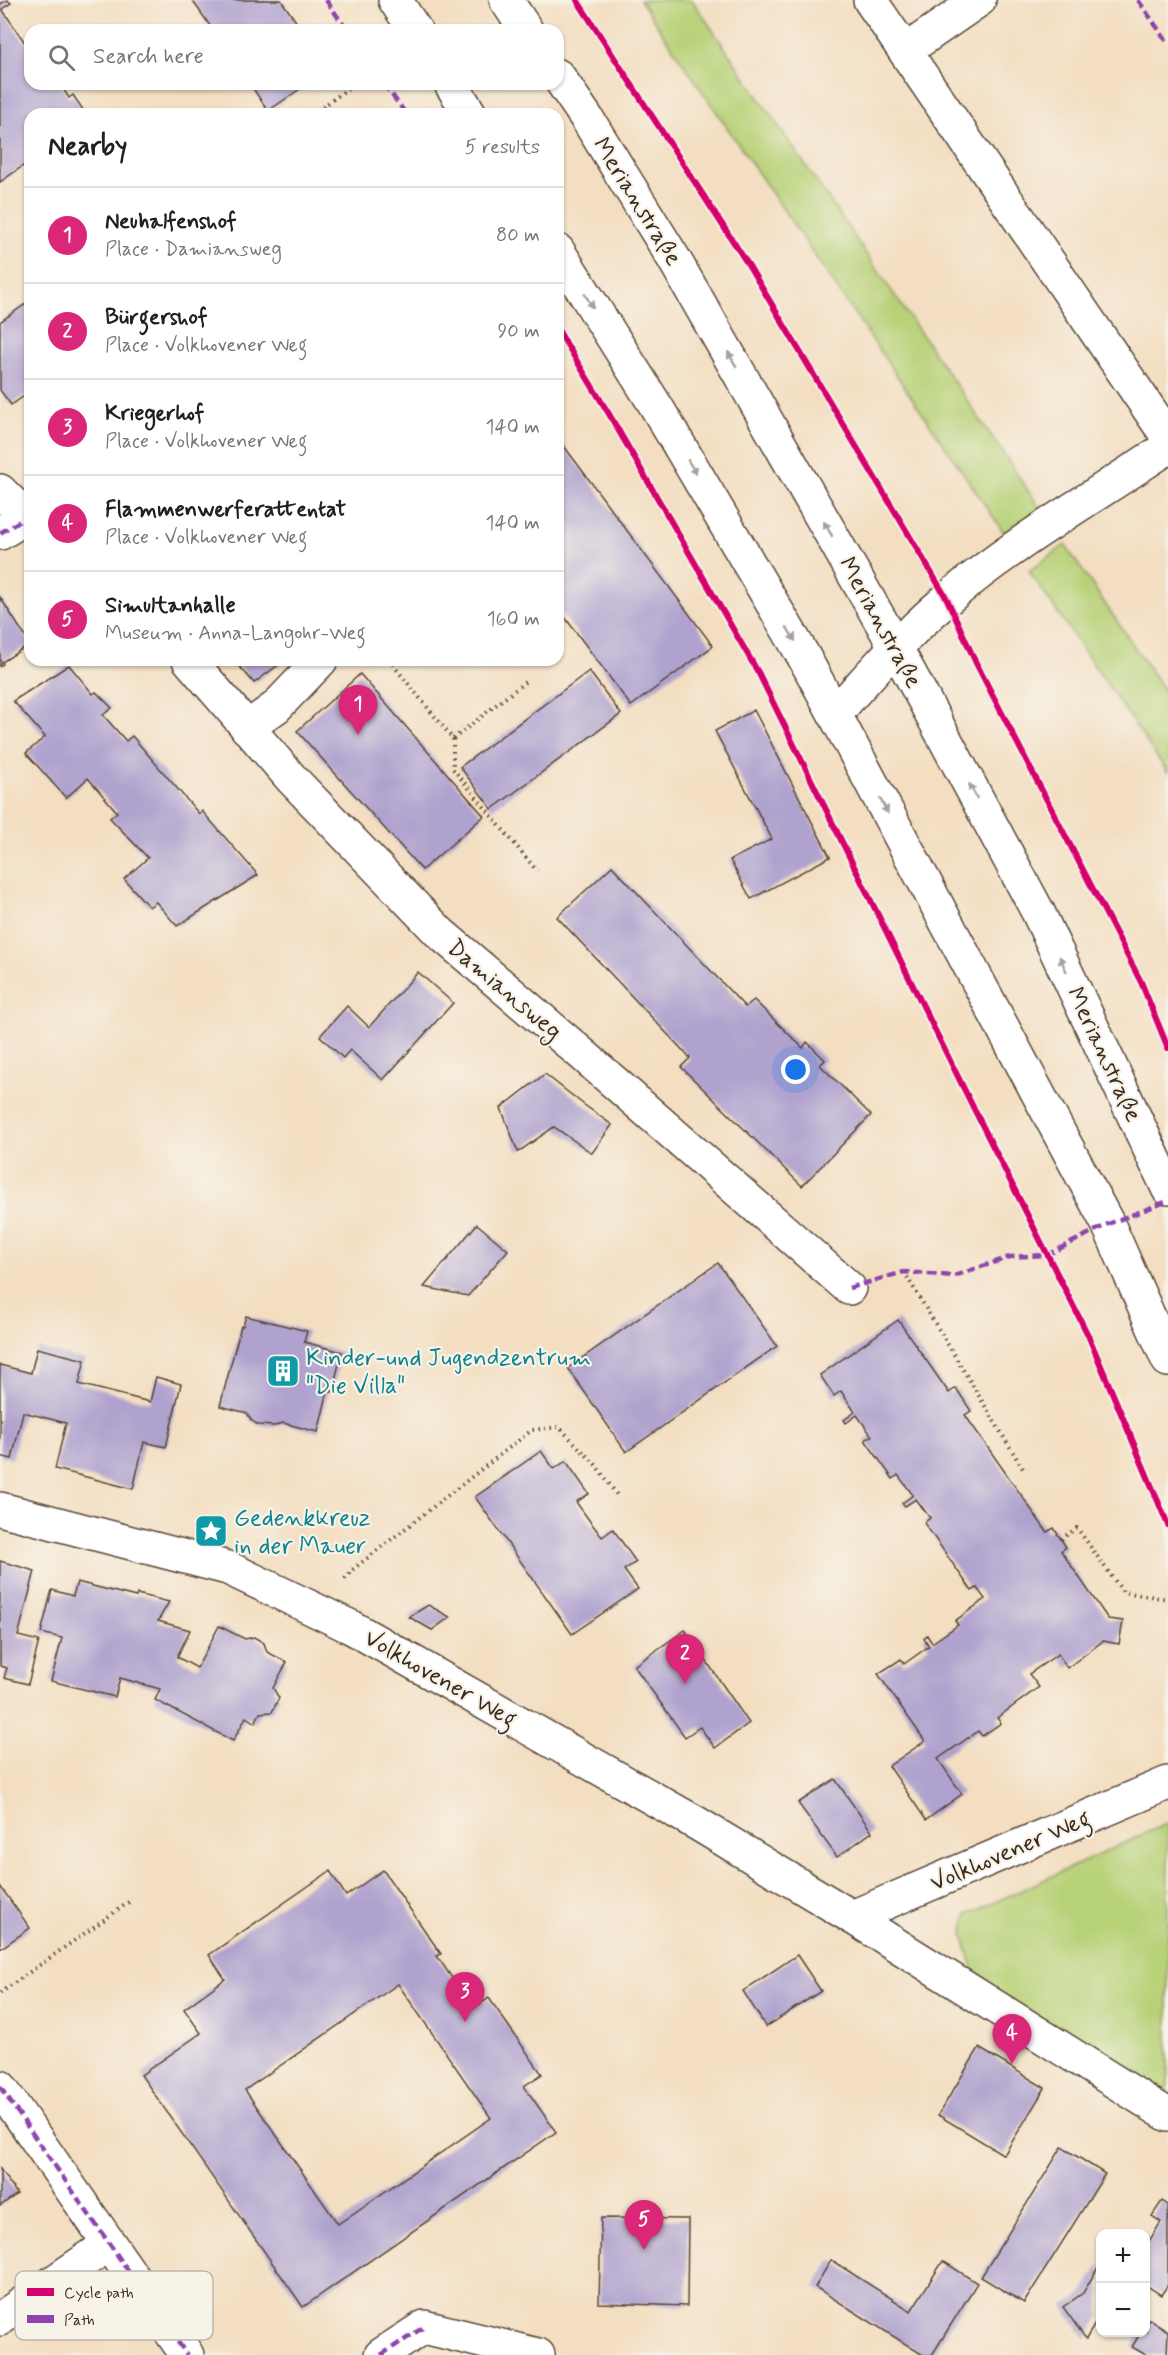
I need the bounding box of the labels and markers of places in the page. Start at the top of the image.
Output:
pin: 1 [338,686,378,735]
place label: Kinder-und Jugendzentrum "Die Villa" [306,1343,591,1402]
building icon: Kinder-und Jugendzentrum "Die Villa" [265,1353,301,1389]
place label: Gedenkkreuz in der Mauer [234,1503,371,1562]
place icon: Gedenkkreuz in der Mauer [193,1513,229,1549]
pin: 2 [666,1634,704,1684]
pin: 3 [446,1972,484,2022]
pin: 4 [992,2014,1032,2064]
pin: 5 [624,2200,664,2250]

